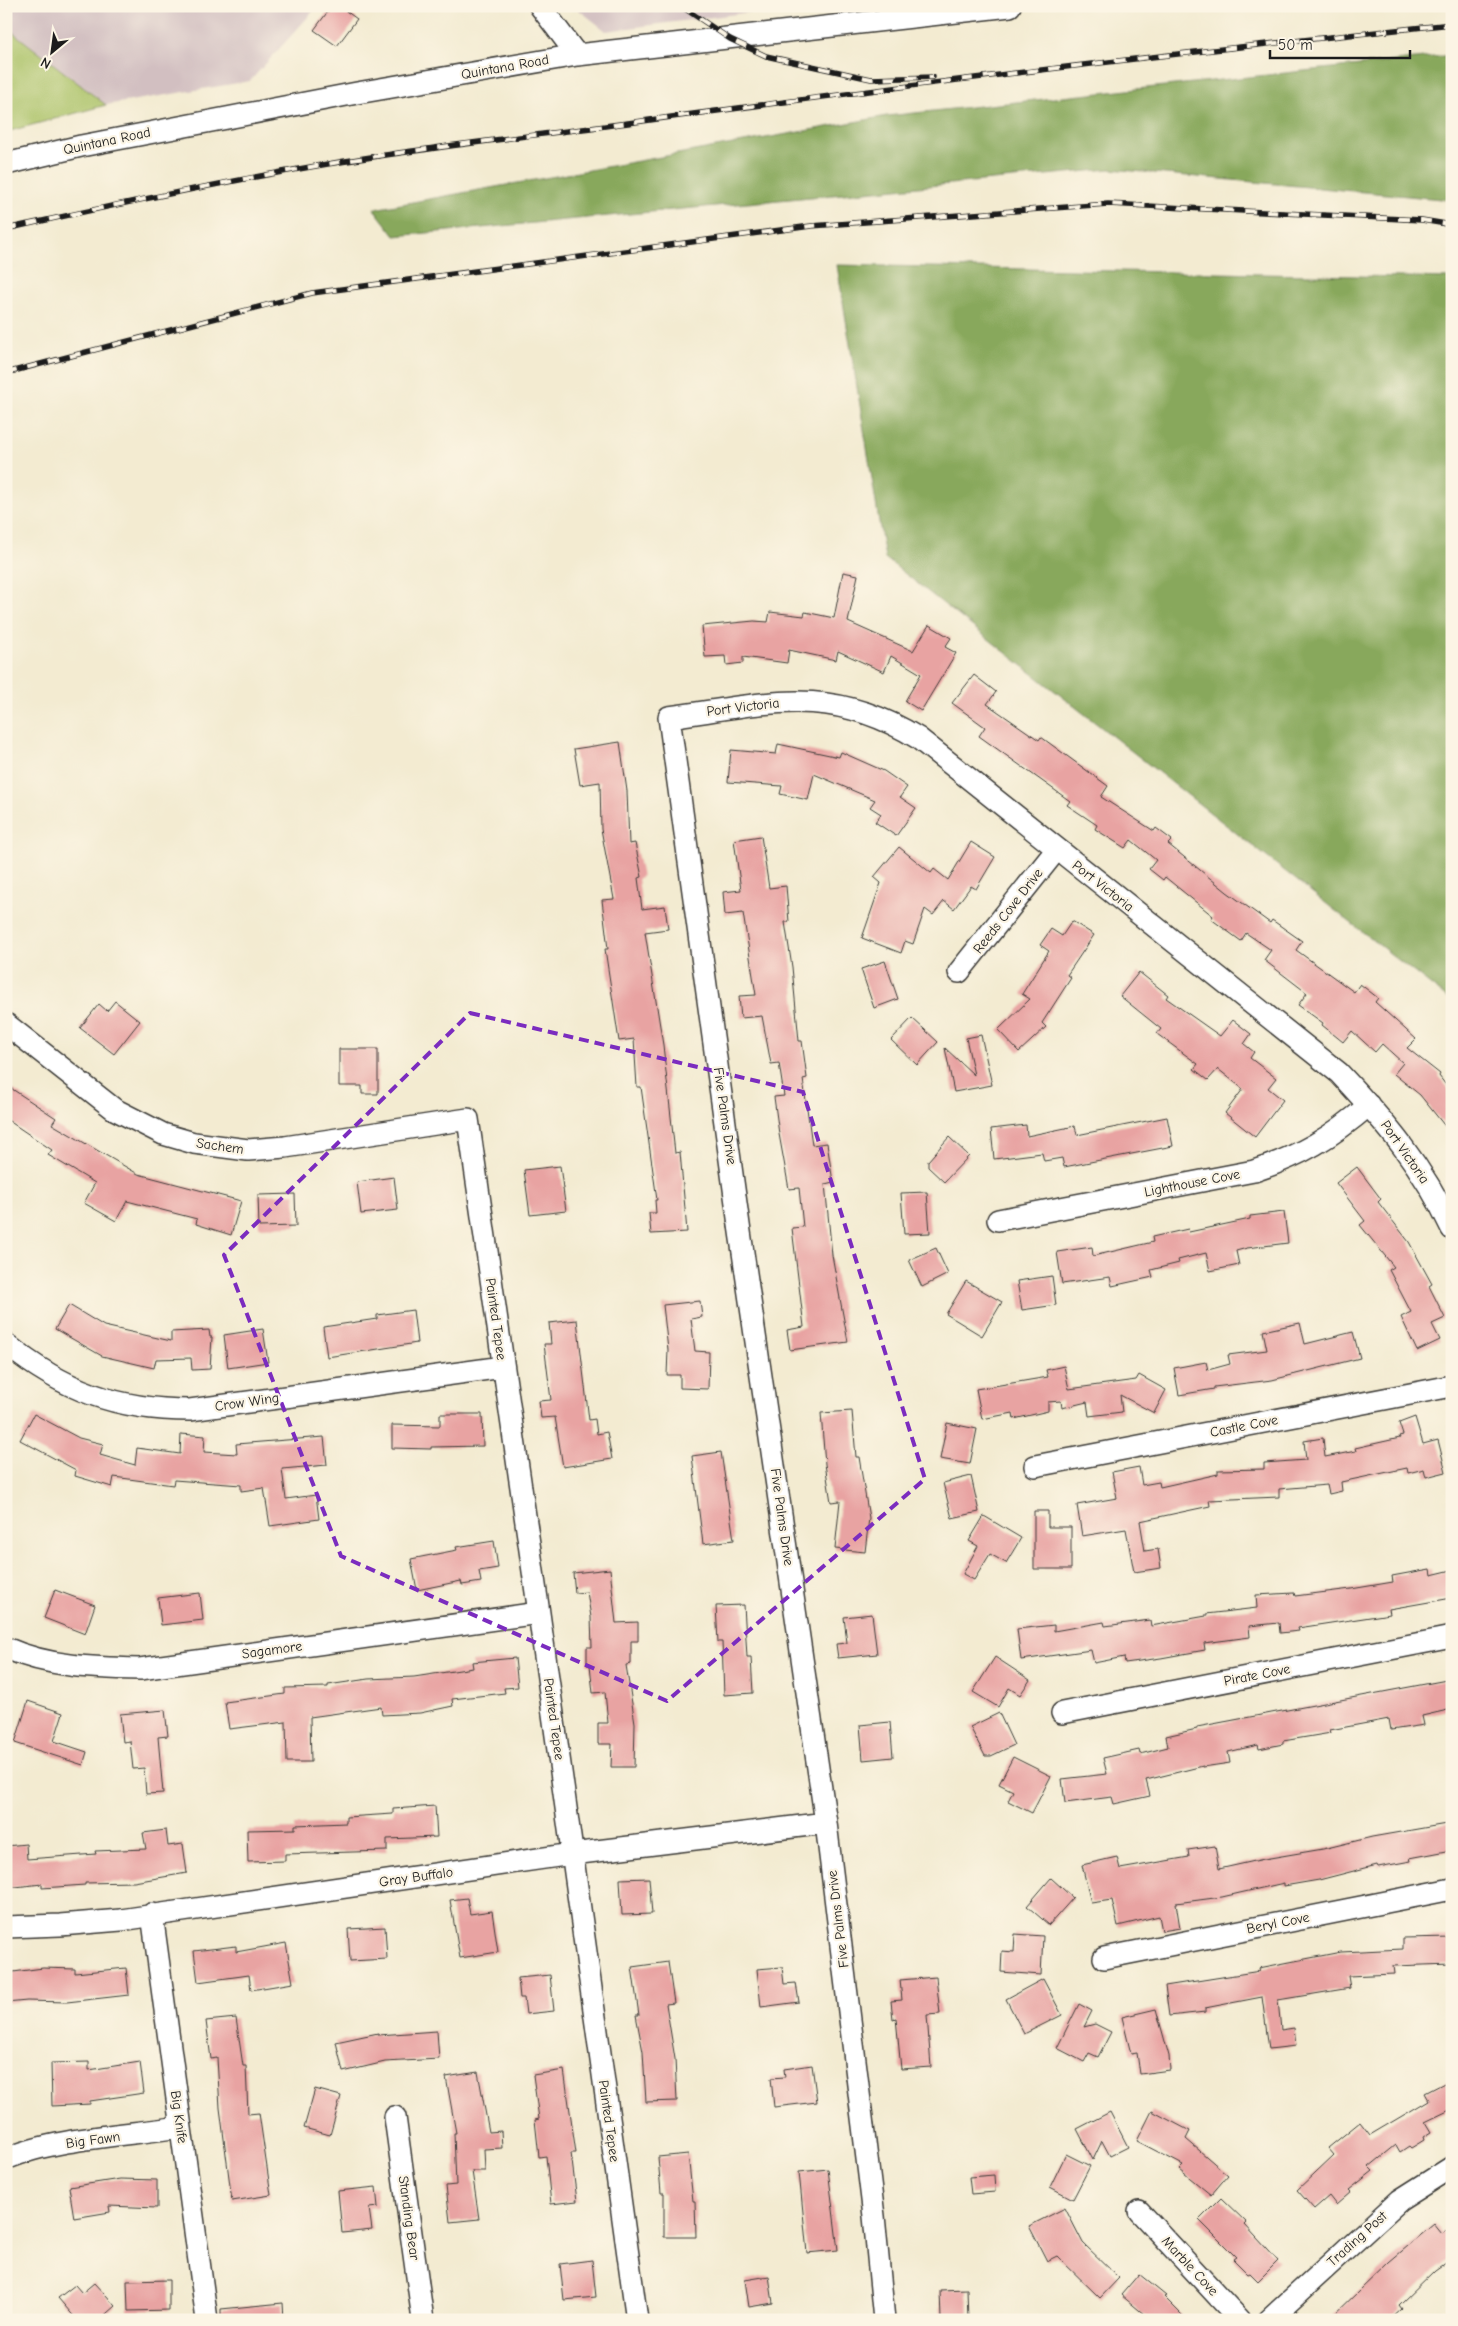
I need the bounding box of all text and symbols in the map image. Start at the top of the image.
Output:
north arrow [28,28,78,78]
scale bar [1270,28,1410,60]
text: 50 m [1278,36,1313,54]
street label: Quintana Road [460,51,550,83]
text: N [38,53,54,73]
street label: Quintana Road [62,123,152,159]
street label: Port Victoria [706,694,780,720]
street label: Port Victoria [1069,857,1137,915]
street label: Reeds Cove Drive [969,865,1047,957]
street label: Five Palms Drive [710,1066,740,1166]
street label: Port Victoria [1377,1117,1433,1187]
street label: Sachem [195,1134,245,1158]
street label: Lighthouse Cove [1143,1165,1241,1201]
street label: Painted Tepee [482,1277,510,1361]
street label: Crow Wing [214,1389,280,1415]
street label: Castle Cove [1209,1411,1279,1441]
street label: Five Palms Drive [767,1467,797,1567]
street label: Sagamore [241,1637,303,1663]
street label: Pirate Cove [1222,1660,1292,1690]
street label: Painted Tepee [540,1677,568,1761]
street label: Gray Buffalo [378,1863,454,1891]
street label: Five Palms Drive [824,1869,852,1969]
street label: Beryl Cove [1245,1909,1311,1937]
street label: Painted Tepee [595,2079,623,2163]
street label: Big Knife [167,2089,191,2145]
street label: Big Fawn [65,2128,121,2152]
street label: Standing Bear [395,2175,423,2262]
street label: Trading Post [1324,2207,1391,2270]
street label: Marble Cove [1158,2233,1222,2299]

